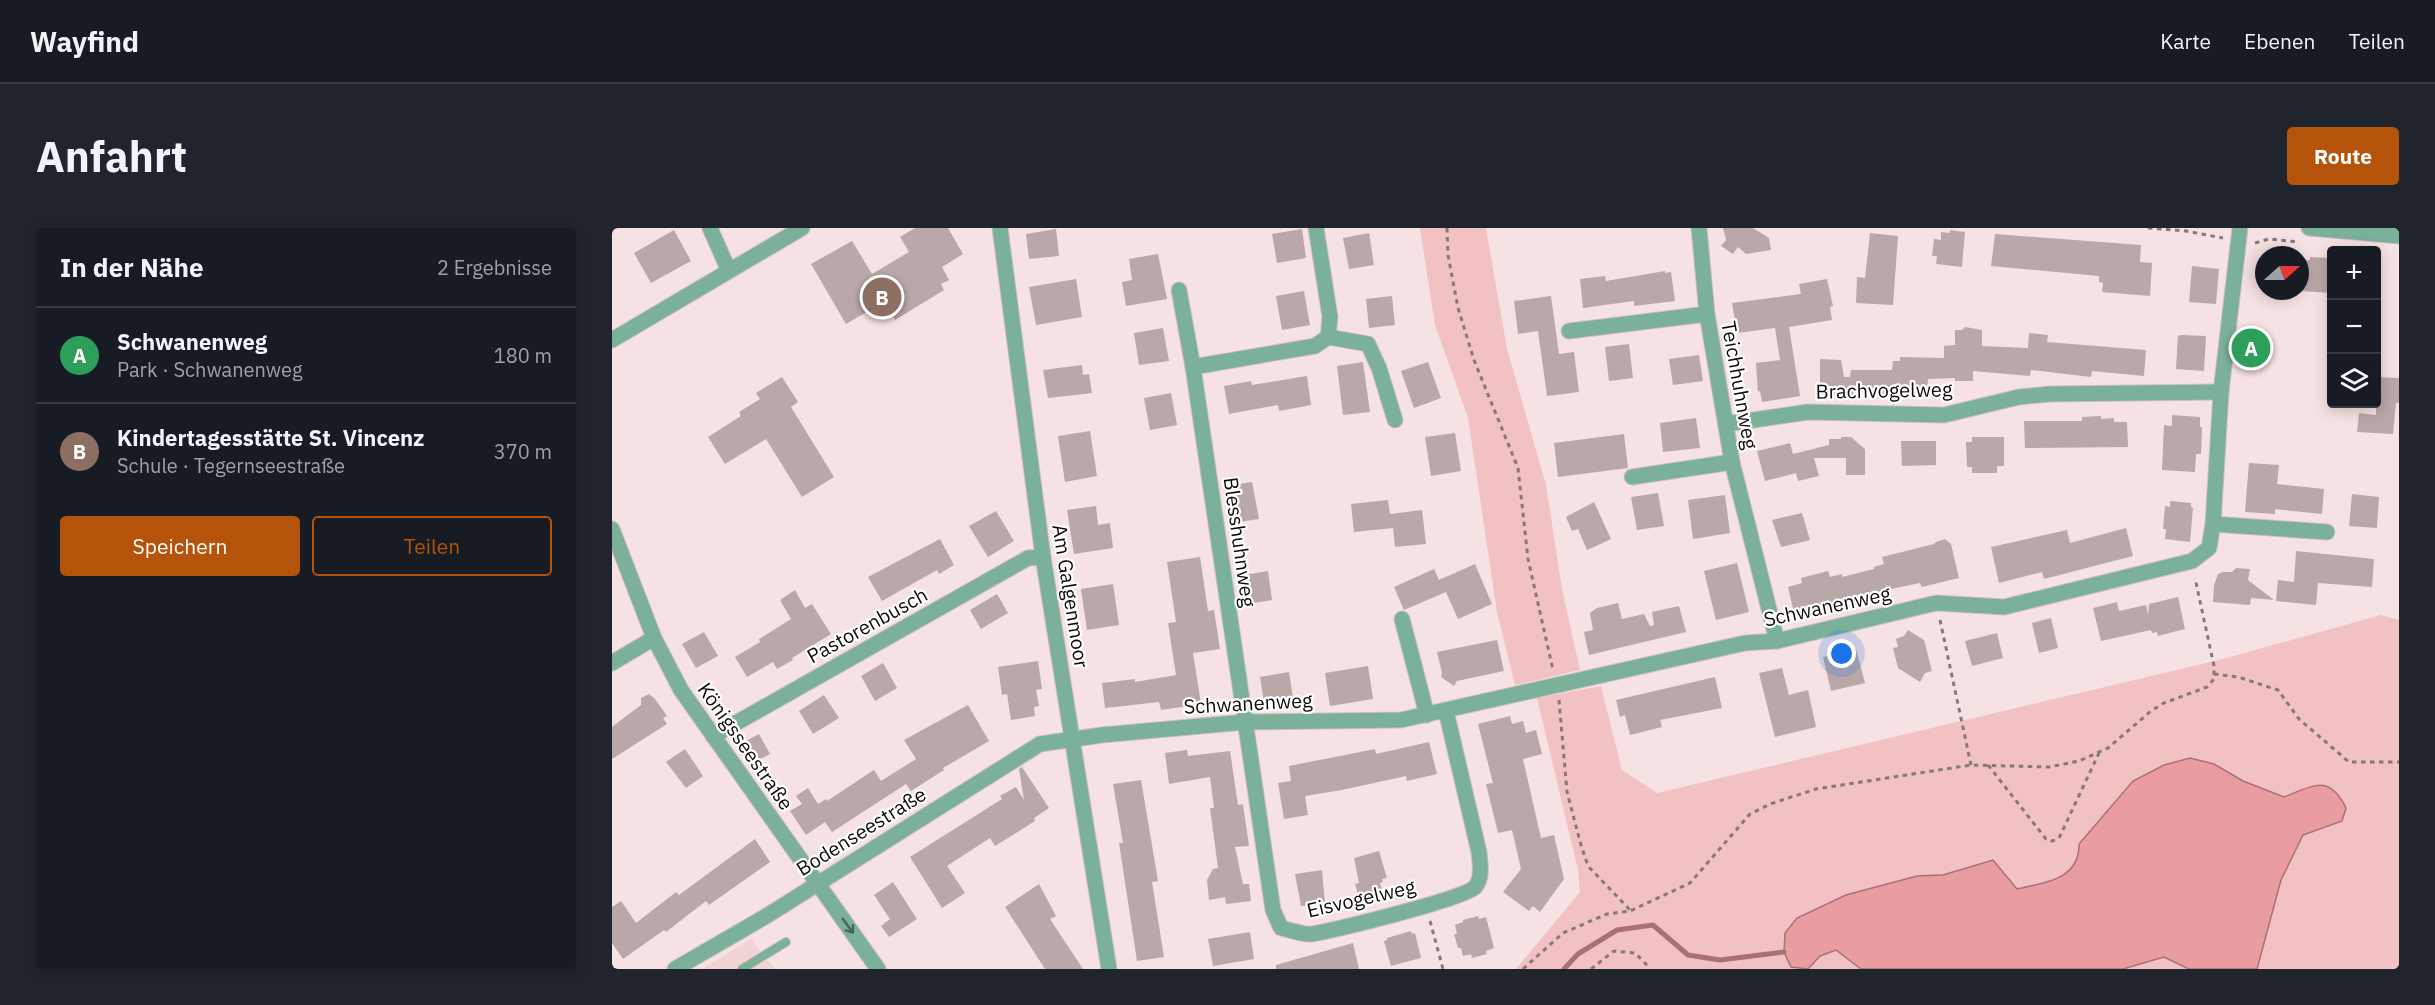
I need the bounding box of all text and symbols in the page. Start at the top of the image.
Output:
text: Wayfind [30,23,139,60]
text: Karte [2160,27,2211,55]
text: Ebenen [2244,27,2315,55]
text: Teilen [2348,27,2405,55]
button: Route [2287,127,2399,185]
text: Anfahrt [36,129,187,184]
north arrow [2255,246,2309,300]
map controls [2327,246,2381,408]
button: + [2327,246,2381,300]
text: In der Nähe [60,250,204,284]
text: 2 Ergebnisse [437,254,552,281]
pin: B [862,274,902,320]
button: − [2327,300,2381,354]
street label: Teichhuhnweg [1715,319,1765,452]
pin: A [2232,326,2270,370]
text: Schwanenweg [117,327,267,356]
text: A [73,342,86,369]
text: 180 m [494,342,552,369]
button: layers [2327,354,2381,408]
text: Park · Schwanenweg [117,356,303,383]
street label: Brachvogelweg [1815,375,1953,405]
text: Kindertagesstätte St. Vincenz [117,423,425,452]
text: B [73,438,86,465]
text: 370 m [494,438,552,465]
text: Schule · Tegernseestraße [117,452,345,479]
street label: Blesshuhnweg [1218,475,1263,609]
button: Speichern [60,516,300,576]
button: Teilen [312,516,552,576]
street label: Am Galgenmoor [1046,522,1096,670]
street label: Schwanenweg [1761,579,1893,633]
street label: Pastorenbusch [802,581,932,669]
your location [1827,639,1856,668]
street label: Königsseestraße [692,677,800,815]
street label: Schwanenweg [1183,686,1314,720]
street label: Bodenseestraße [791,780,931,882]
street label: Eisvogelweg [1304,872,1418,924]
one-way arrow [842,918,854,934]

